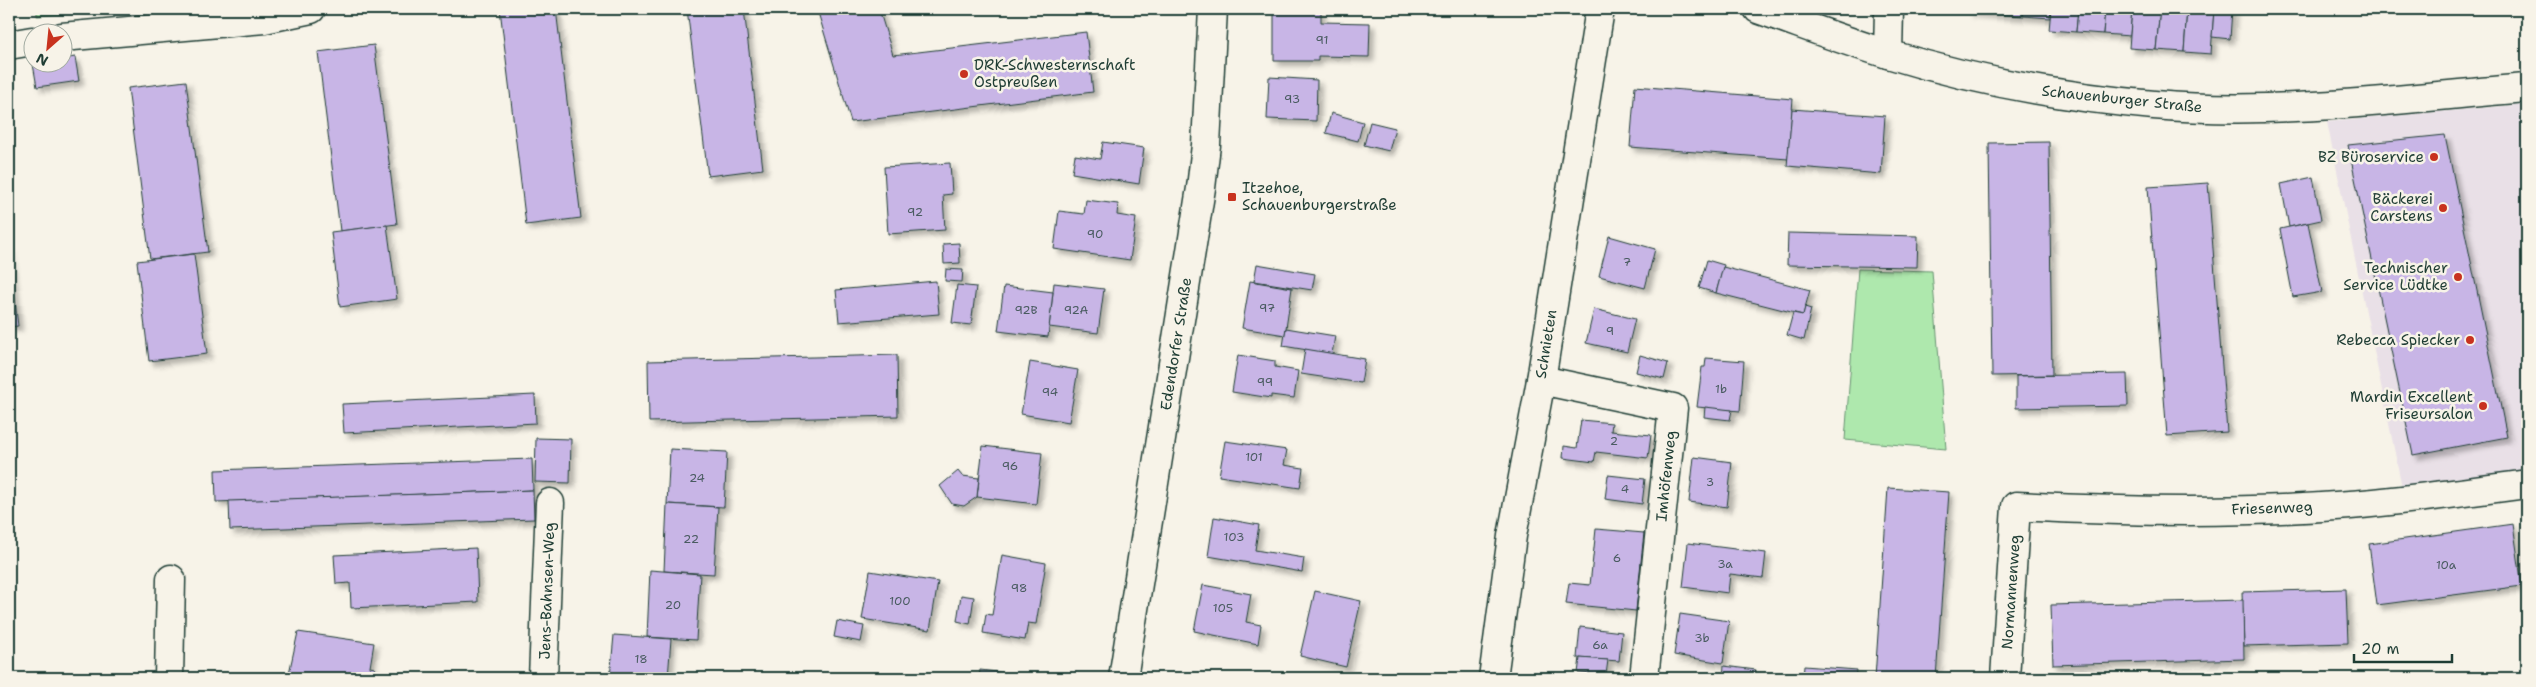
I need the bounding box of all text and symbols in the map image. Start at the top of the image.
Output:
north arrow [22,22,72,72]
house number: 91 [1315,32,1329,48]
text: N [33,49,51,70]
place label: DRK-Schwesternschaft Ostpreußen [974,55,1136,92]
marker: DRK-Schwesternschaft Ostpreußen [958,68,970,80]
street label: Schauenburger Straße [2041,81,2203,117]
house number: 93 [1284,91,1300,107]
place label: BZ Büroservice [2318,147,2424,167]
marker: BZ Büroservice [2428,151,2440,163]
place label: Itzehoe, Schauenburgerstraße [1242,178,1397,215]
place label: Bäckerei Carstens [2370,189,2433,226]
marker: Itzehoe, Schauenburgerstraße [1226,191,1238,203]
marker: Bäckerei Carstens [2437,202,2449,214]
house number: 92 [907,204,923,220]
house number: 90 [1087,226,1103,242]
house number: 7 [1623,254,1631,270]
place label: Technischer Service Lüdtke [2343,258,2448,295]
marker: Technischer Service Lüdtke [2452,271,2464,283]
street label: Edendorfer Straße [1156,276,1196,412]
house number: 97 [1259,300,1275,316]
house number: 92B [1014,302,1038,318]
house number: 92A [1064,302,1088,318]
street label: Schnieten [1531,308,1561,380]
house number: 9 [1606,323,1614,339]
place label: Rebecca Spiecker [2336,330,2460,350]
marker: Rebecca Spiecker [2464,334,2476,346]
house number: 99 [1257,374,1273,390]
house number: 1b [1715,381,1727,397]
house number: 94 [1042,384,1058,400]
place label: Mardin Excellent Friseursalon [2350,387,2473,424]
marker: Mardin Excellent Friseursalon [2477,400,2489,412]
street label: Imhöfenweg [1651,429,1681,523]
house number: 2 [1610,433,1618,449]
house number: 101 [1245,449,1263,465]
house number: 96 [1002,458,1018,474]
house number: 24 [689,470,705,486]
house number: 3 [1706,474,1714,490]
house number: 4 [1621,481,1629,497]
street label: Friesenweg [2231,497,2313,519]
street label: Jens-Bahnsen-Weg [535,522,559,660]
house number: 103 [1224,529,1244,545]
house number: 22 [683,531,699,547]
street label: Normannenweg [1997,534,2025,650]
house number: 6 [1613,550,1621,566]
house number: 3a [1717,556,1733,572]
house number: 10a [2436,557,2457,573]
house number: 98 [1011,580,1027,596]
house number: 100 [889,593,911,609]
house number: 20 [665,597,681,613]
house number: 105 [1213,600,1233,616]
house number: 3b [1694,630,1710,646]
scale bar [2354,632,2451,664]
house number: 6a [1592,637,1608,653]
text: 20 m [2361,639,2400,659]
house number: 18 [634,651,648,667]

